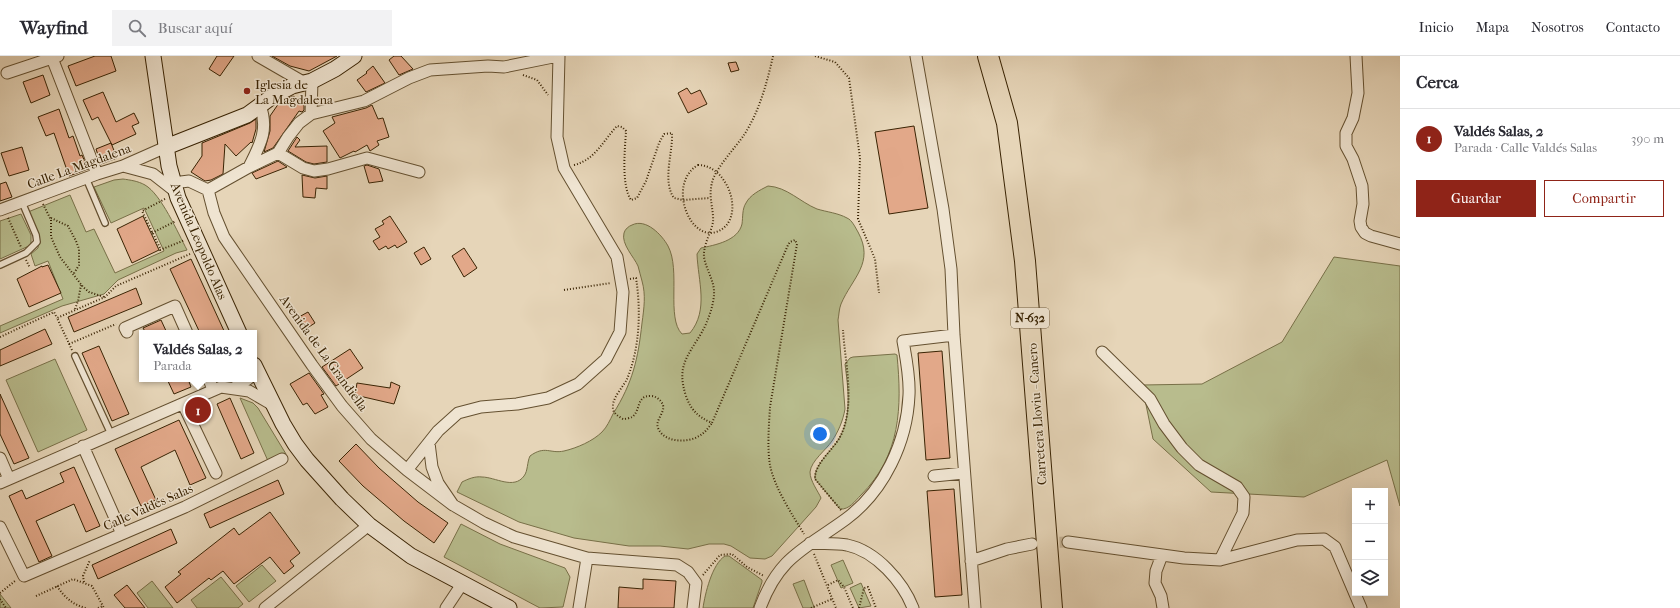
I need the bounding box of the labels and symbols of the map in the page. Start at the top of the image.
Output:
place label: Iglesia de La Magdalena [255,77,334,107]
marker: Iglesia de La Magdalena [242,86,252,96]
street label: Calle La Magdalena [25,140,134,192]
street label: Avenida Leopoldo Alas [167,179,230,302]
street label: Avenida de La Grandiella [276,291,372,415]
road number: N-632 [1011,308,1049,328]
street label: Carretera Lloviu - Canero [1025,342,1049,486]
pin: 1 [185,395,211,425]
your location [810,424,830,444]
street label: Calle Valdés Salas [101,480,195,533]

